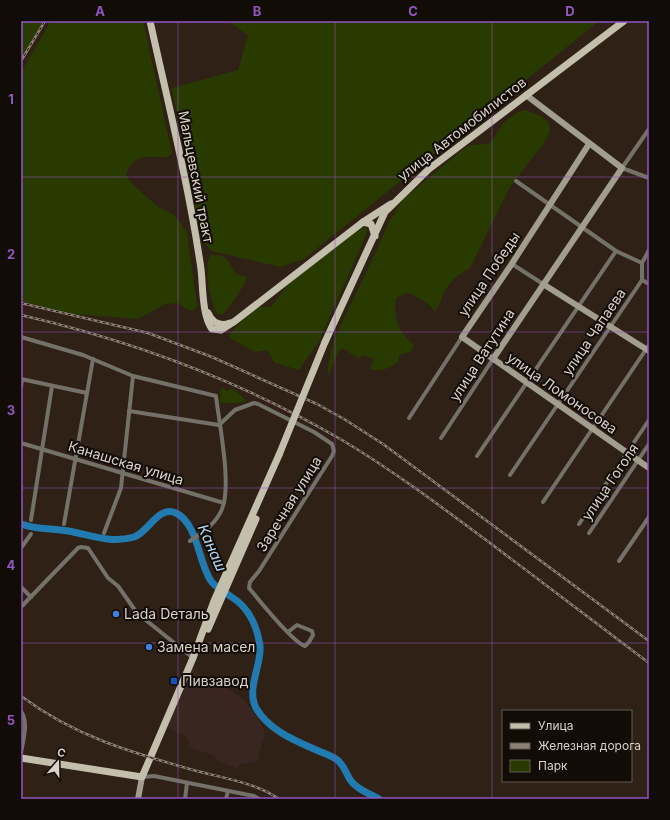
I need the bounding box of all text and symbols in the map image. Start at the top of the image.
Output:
text: A [95,3,105,19]
text: B [253,3,262,19]
text: C [408,3,418,19]
text: D [565,3,575,19]
street label: улица Автомобилистов [394,73,529,184]
text: 1 [8,91,14,107]
street label: Мальцевский тракт [175,109,218,245]
street label: улица Победы [454,228,523,319]
text: 2 [7,246,15,262]
street label: улица Чапаева [558,285,629,379]
street label: улица Ватутина [445,305,518,404]
street label: улица Ломоносова [504,348,621,437]
text: 3 [7,402,15,418]
street label: Канашская улица [66,437,186,488]
street label: улица Гоголя [578,440,642,523]
street label: Заречная улица [252,453,325,554]
water label: Канаш [194,521,231,574]
text: 4 [7,557,16,573]
place label: Lada Dеталь [124,605,209,622]
marker: Lada Dеталь [111,609,121,619]
place label: Замена масел [157,638,255,655]
marker: Замена масел [144,642,154,652]
place label: Пивзавод [182,672,249,689]
marker: Пивзавод [169,676,179,686]
legend [502,710,632,782]
text: 5 [7,712,15,728]
text: Улица [538,718,573,733]
text: Железная дорога [538,738,641,753]
north arrow [38,742,78,782]
text: С [55,745,68,761]
text: Парк [538,758,568,773]

